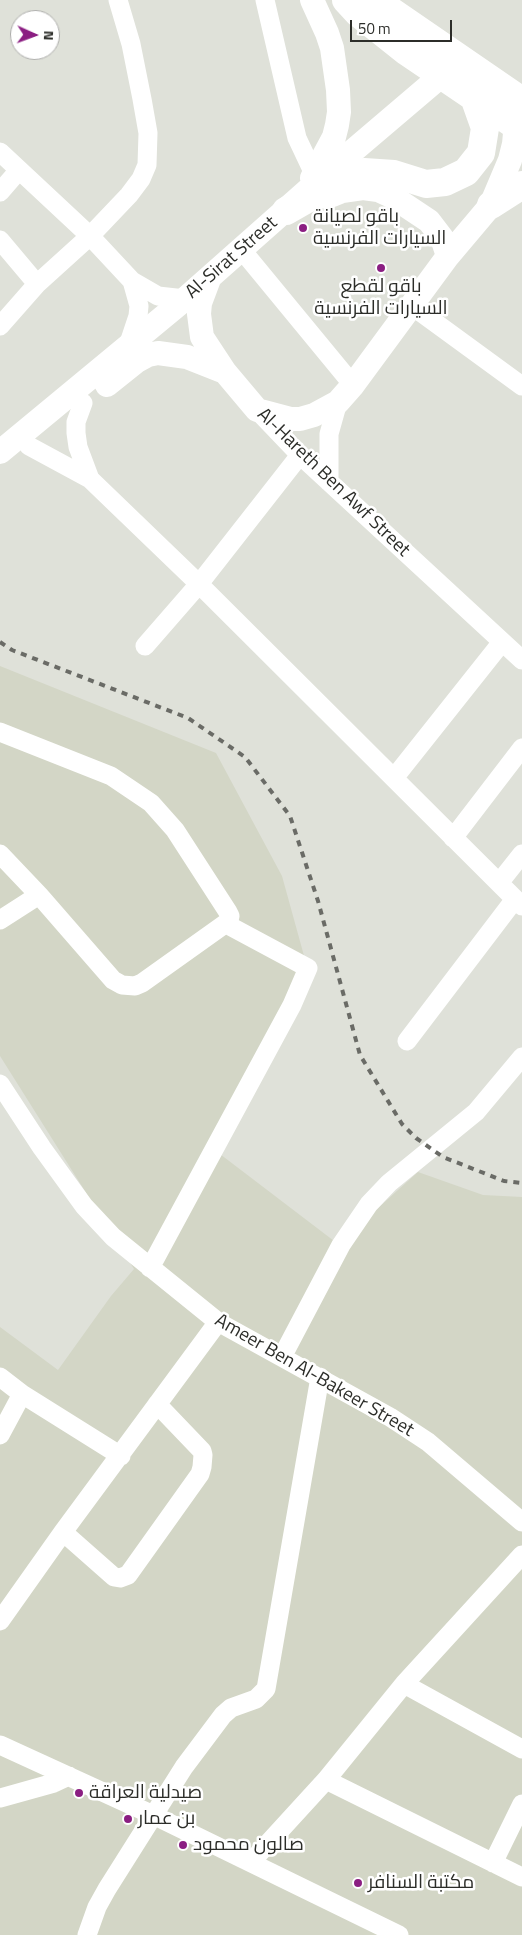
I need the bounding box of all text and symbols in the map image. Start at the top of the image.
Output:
north arrow [10,10,60,60]
scale bar [352,10,454,42]
text: 50 m [358,17,391,40]
text: N [39,30,60,41]
place label: باقو لصيانة السيارات الفرنسية [313,206,446,250]
street label: Al-Sirat Street [182,212,282,304]
marker: باقو لصيانة السيارات الفرنسية [297,222,309,234]
marker: باقو لقطع السيارات الفرنسية [375,262,387,274]
place label: باقو لقطع السيارات الفرنسية [314,276,448,320]
street label: Al-Hareth Ben Awf Street [252,404,414,562]
street label: Ameer Ben Al-Bakeer Street [210,1310,418,1442]
place label: صيدلية العراقة [89,1782,202,1804]
marker: صيدلية العراقة [73,1787,85,1799]
place label: بن عمار [138,1808,195,1830]
marker: بن عمار [122,1813,134,1825]
place label: صالون محمود [193,1834,304,1856]
marker: صالون محمود [177,1839,189,1851]
place label: مكتبة السنافر [368,1872,474,1894]
marker: مكتبة السنافر [352,1877,364,1889]

